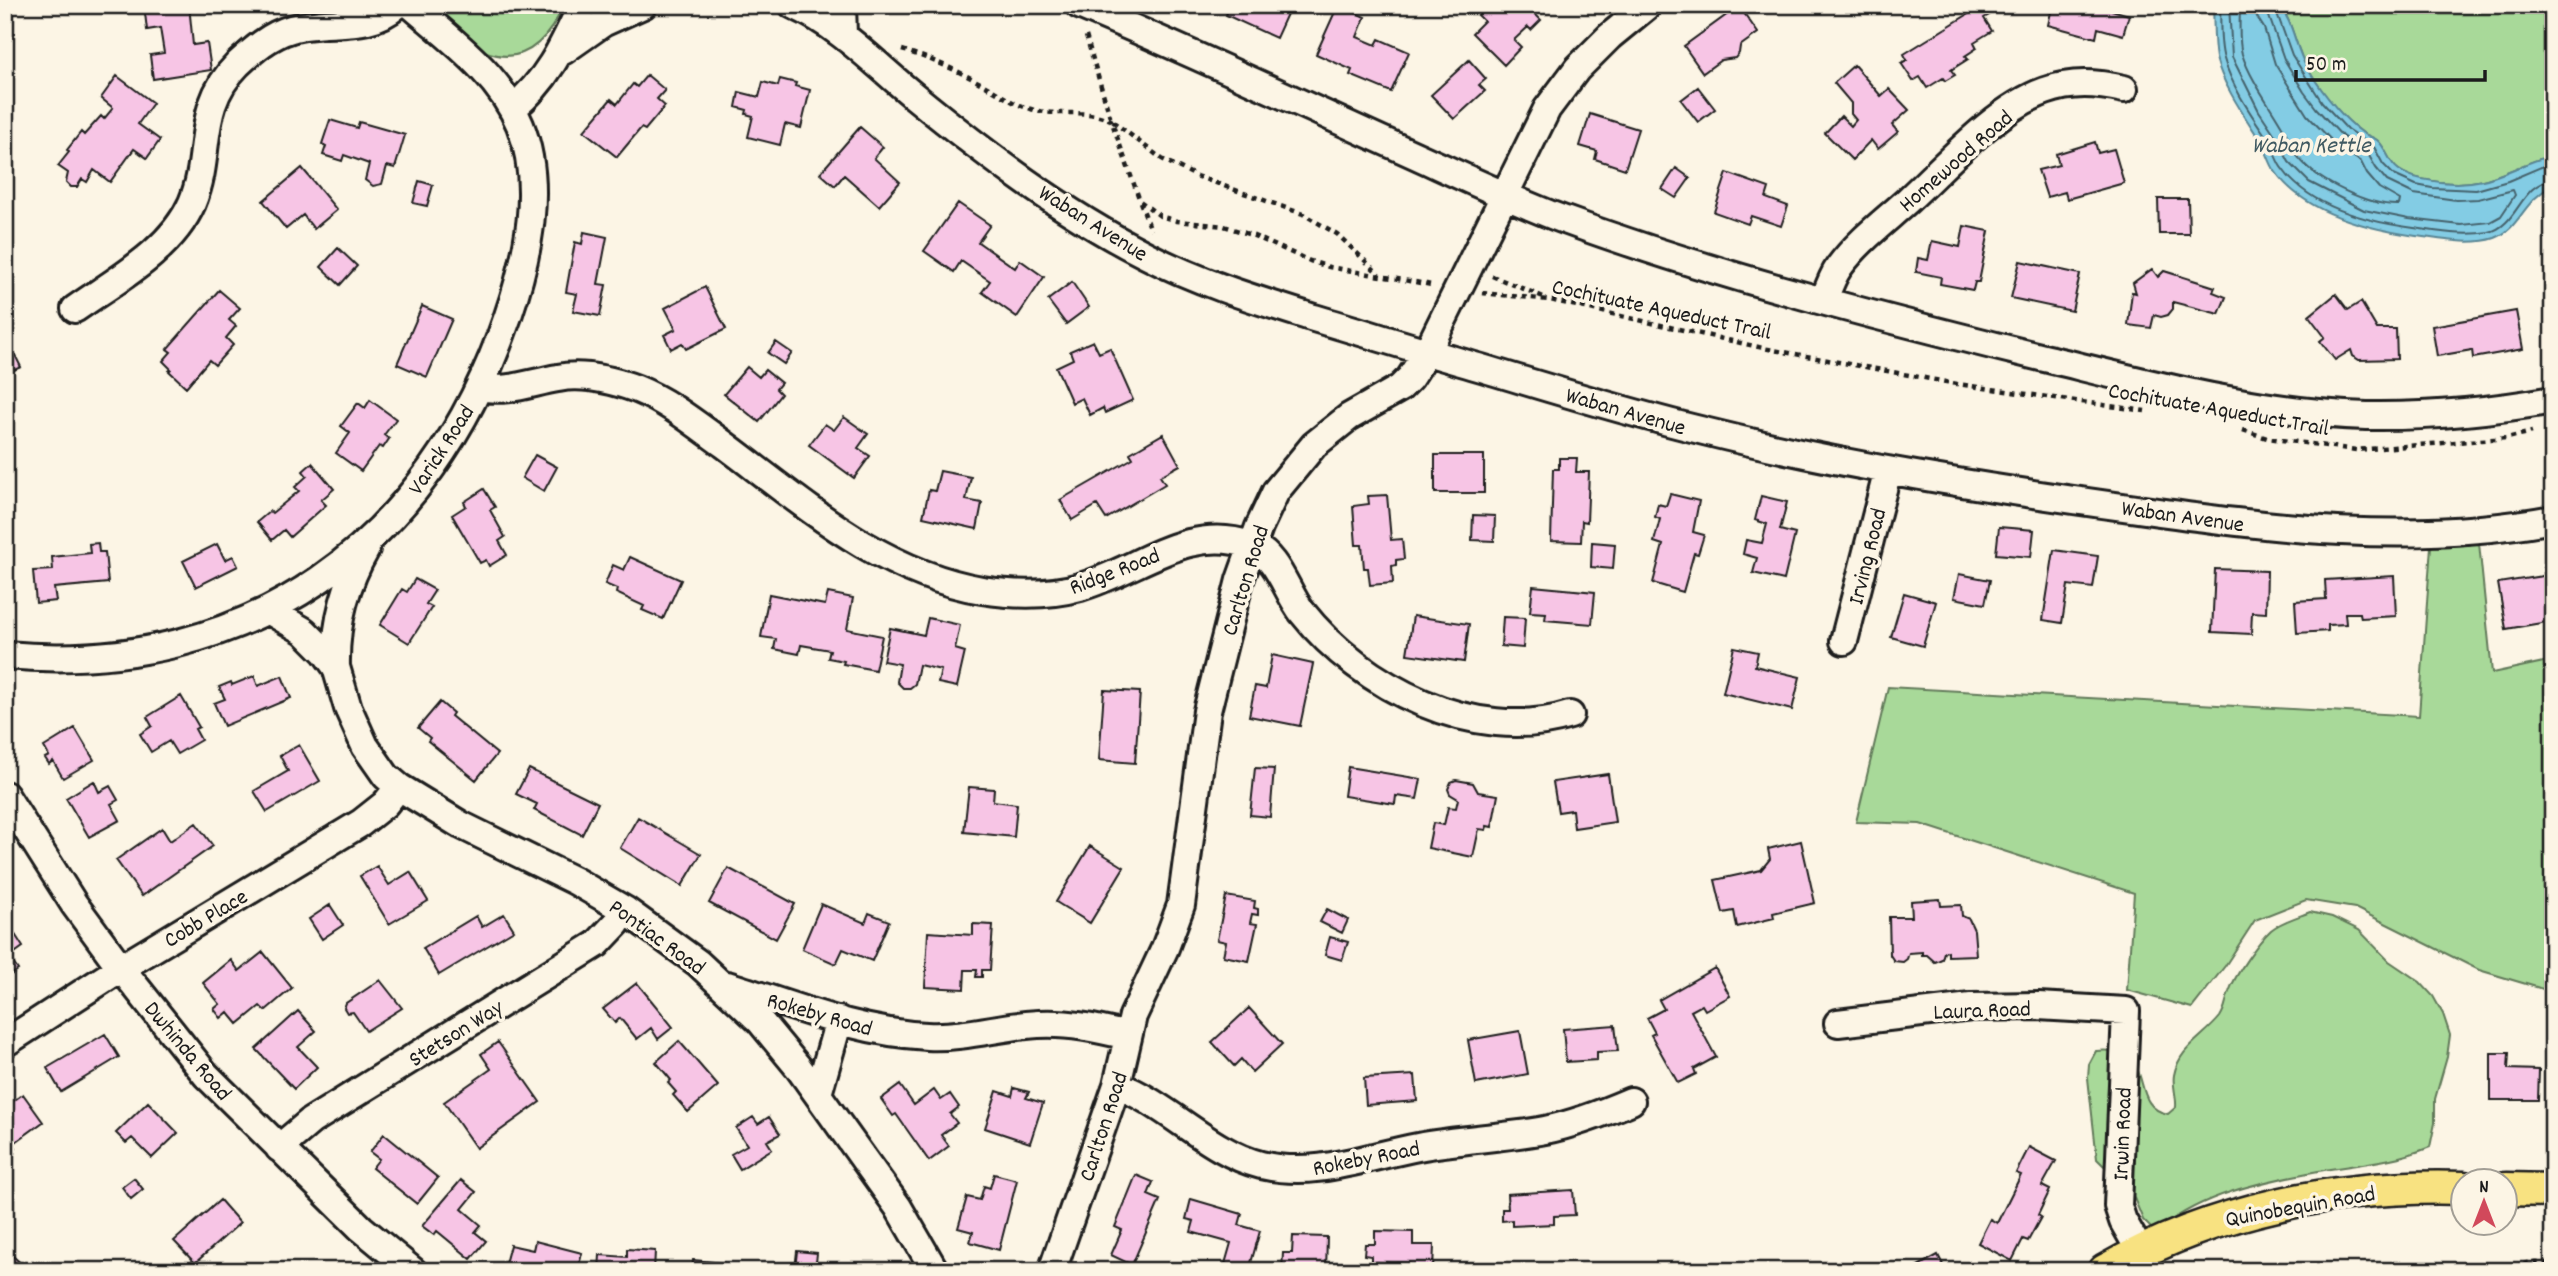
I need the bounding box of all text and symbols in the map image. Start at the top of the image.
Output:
scale bar [2296,38,2484,82]
text: 50 m [2306,51,2346,81]
street label: Homewood Road [1893,104,2022,222]
water label: Waban Kettle [2252,130,2372,164]
street label: Waban Avenue [1031,178,1153,272]
street label: Cochituate Aqueduct Trail [1549,272,1774,351]
street label: Cochituate Aqueduct Trail [2106,376,2332,447]
street label: Waban Avenue [1561,380,1689,446]
street label: Varick Road [401,399,484,502]
street label: Waban Avenue [2119,494,2246,543]
street label: Irving Road [1841,505,1897,609]
street label: Carlton Road [1215,522,1280,640]
street label: Ridge Road [1065,541,1165,606]
street label: Cobb Place [159,882,255,958]
street label: Pontiac Road [601,892,711,985]
street label: Rokeby Road [762,986,876,1047]
street label: Stetson Way [403,992,511,1077]
street label: Laura Road [1933,994,2032,1031]
street label: Dwhinda Road [134,995,238,1110]
street label: Carlton Road [1072,1068,1139,1186]
street label: Irwin Road [2106,1087,2143,1181]
street label: Rokeby Road [1310,1134,1423,1187]
north arrow [2450,1168,2520,1238]
text: N [2479,1175,2489,1202]
street label: Quinobequin Road [2223,1179,2378,1238]

